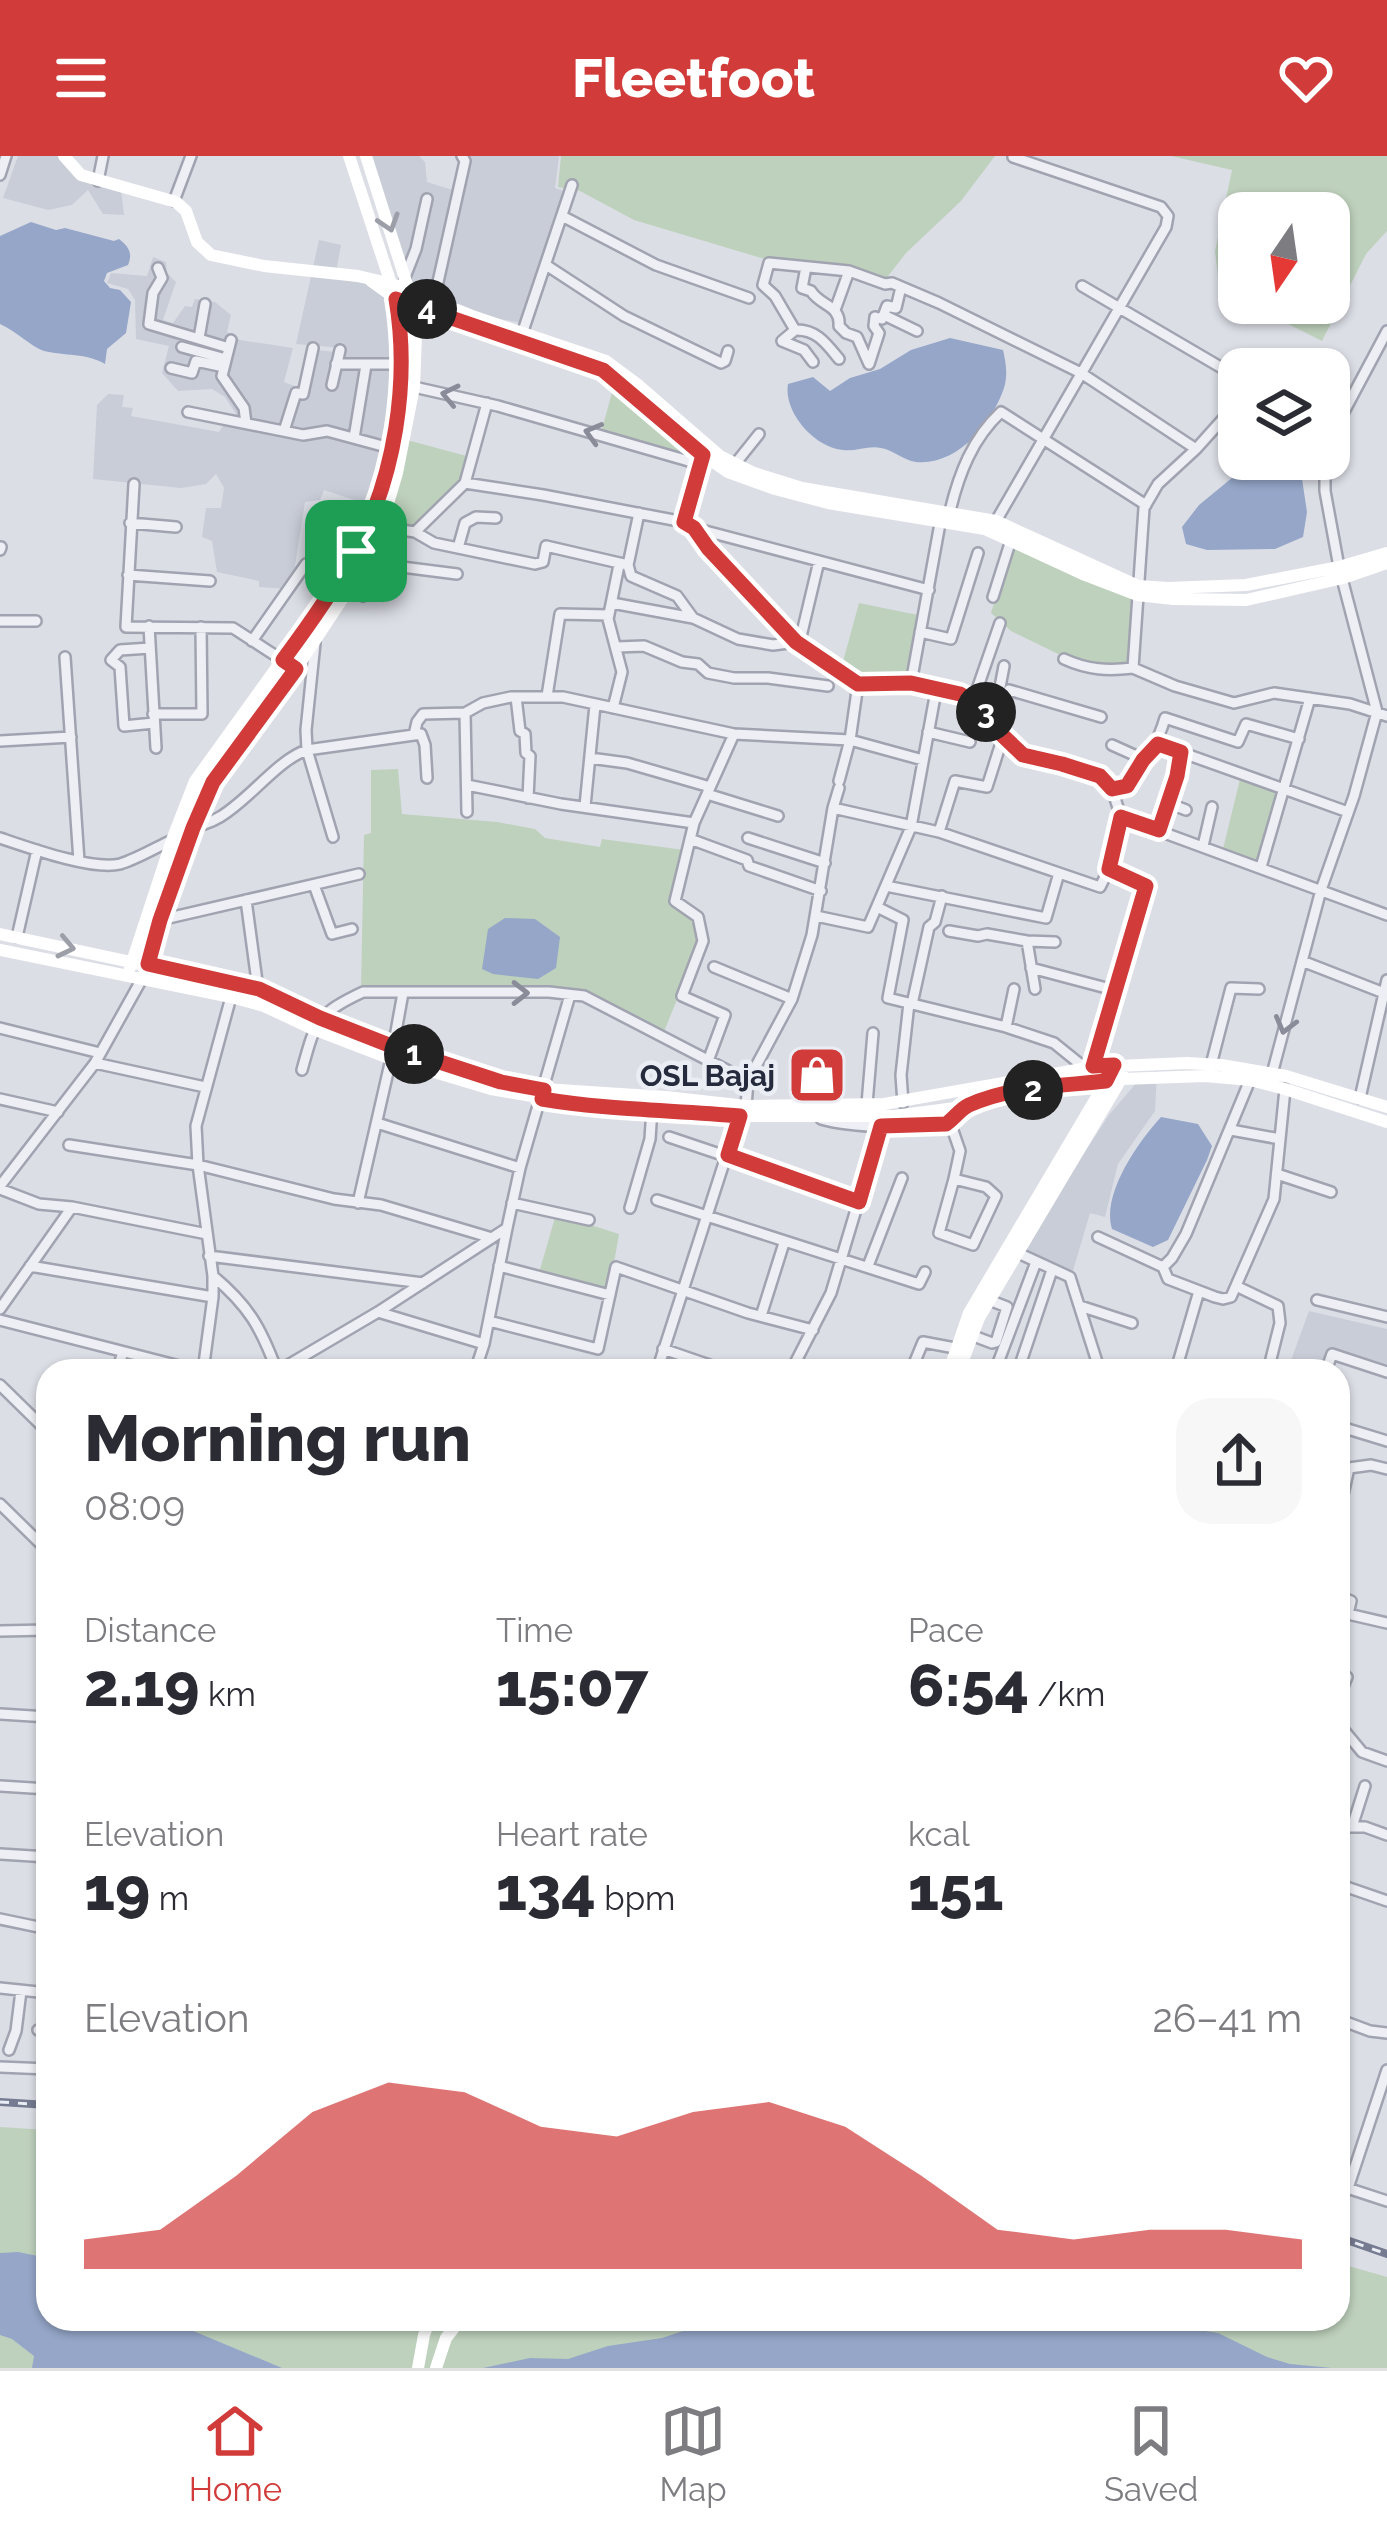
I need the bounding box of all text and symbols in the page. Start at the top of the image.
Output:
icon: menu [48,45,114,111]
icon: heart [1273,45,1339,111]
text: Fleetfoot [572,46,815,110]
north arrow [1218,192,1350,324]
map controls [1218,192,1350,480]
one-way arrow [375,211,399,232]
pin: 4 [397,279,457,339]
text: 4 [418,289,436,328]
button: layers [1218,348,1350,480]
one-way arrow [441,383,461,408]
one-way arrow [583,422,604,447]
pin [305,500,407,602]
icon: arrive [323,518,389,584]
pin: 3 [956,682,1016,742]
text: 3 [977,692,995,731]
one-way arrow [56,934,76,959]
one-way arrow [511,980,530,1006]
one-way arrow [1275,1015,1300,1035]
pin: 1 [384,1024,444,1084]
text: 1 [406,1034,422,1073]
shop icon: OSL Bajaj [786,1044,848,1106]
place label: OSL Bajaj [640,1058,775,1093]
pin: 2 [1003,1060,1063,1120]
text: 2 [1024,1070,1042,1109]
button: share [1176,1398,1302,1524]
text: Morning run [84,1399,471,1476]
text: 08:09 [84,1483,185,1529]
text: Distance [84,1611,216,1650]
text: Time [496,1611,573,1650]
text: Pace [908,1611,984,1650]
text: 2.19 [84,1650,200,1720]
text: 15:07 [496,1650,648,1720]
text: 6:54 [908,1650,1029,1720]
text: km [200,1675,256,1714]
text: /km [1029,1675,1105,1714]
text: Elevation [84,1815,224,1854]
text: Heart rate [496,1815,648,1854]
text: kcal [908,1815,970,1854]
text: 19 [84,1854,150,1924]
text: 134 [496,1854,596,1924]
text: 151 [908,1854,1004,1924]
text: m [150,1879,189,1918]
text: bpm [596,1879,675,1918]
text: Elevation [84,1995,250,2041]
text: 26–41 m [1152,1995,1302,2041]
tab: Home [189,2398,282,2509]
tab: Map [659,2398,727,2509]
tab: Saved [1104,2398,1198,2509]

